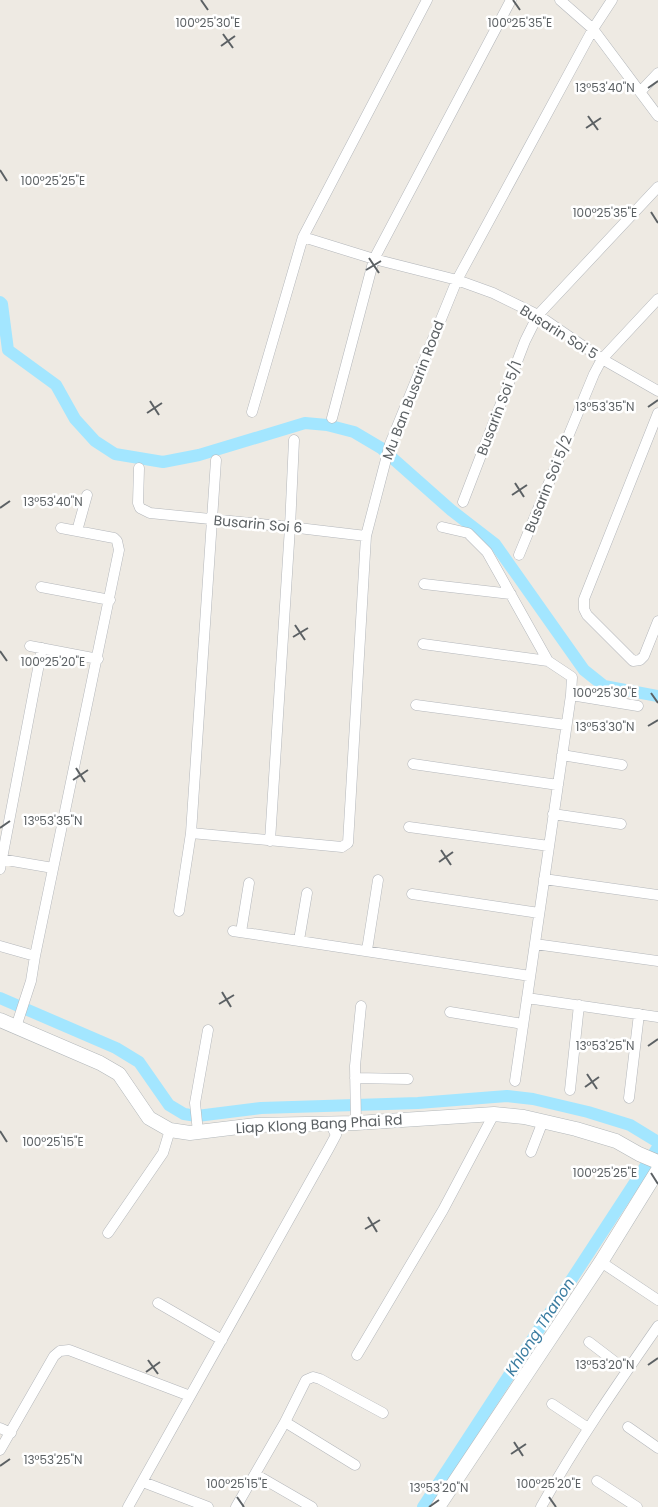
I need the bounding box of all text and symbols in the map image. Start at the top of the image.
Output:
text: 100°25'30"E [176,14,240,31]
text: 100°25'35"E [488,14,552,31]
text: 13°53'40"N [575,79,635,96]
text: 100°25'25"E [21,172,85,189]
text: 100°25'35"E [573,204,637,221]
street label: Busarin Soi 5 [516,300,602,364]
street label: Mu Ban Busarin Road [377,318,449,462]
street label: Busarin Soi 5/1 [472,358,526,458]
text: 13°53'35"N [576,398,634,415]
street label: Busarin Soi 5/2 [519,432,577,536]
text: 13°53'40"N [23,493,83,510]
street label: Busarin Soi 6 [213,510,303,538]
text: 100°25'20"E [21,653,85,670]
text: 100°25'30"E [573,684,637,701]
text: 13°53'30"N [576,718,634,735]
text: 13°53'35"N [24,812,82,829]
text: 13°53'25"N [576,1037,634,1054]
street label: Liap Klong Bang Phai Rd [235,1110,403,1138]
text: 100°25'15"E [22,1133,84,1150]
text: 100°25'25"E [573,1164,637,1181]
water label: Khlong Thanon [500,1274,579,1380]
text: 13°53'20"N [576,1356,634,1373]
text: 13°53'25"N [24,1451,82,1468]
text: 100°25'15"E [206,1475,268,1492]
text: 100°25'20"E [517,1475,581,1492]
text: 13°53'20"N [410,1479,468,1496]

